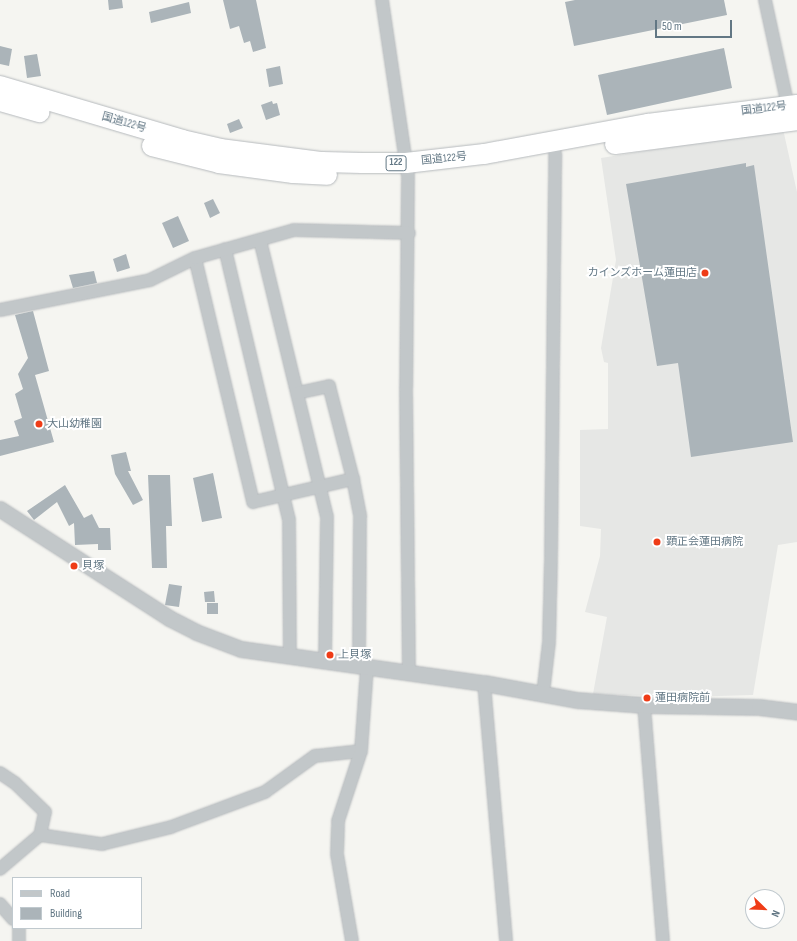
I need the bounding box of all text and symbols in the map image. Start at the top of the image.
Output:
scale bar [657,12,734,38]
text: 50 m [662,19,682,34]
street label: 国道122号 [740,100,788,118]
street label: 国道122号 [100,110,148,136]
street label: 国道122号 [420,150,468,168]
road number: 122 [385,155,407,171]
place label: カインズホーム蓮田店 [587,266,697,280]
marker: カインズホーム蓮田店 [700,268,710,278]
place label: 大山幼稚園 [47,417,102,431]
marker: 大山幼稚園 [34,419,44,429]
place label: 顕正会蓮田病院 [666,535,743,549]
marker: 顕正会蓮田病院 [651,536,663,548]
place label: 貝塚 [82,559,104,573]
marker: 貝塚 [69,561,79,571]
place label: 上貝塚 [338,648,371,662]
marker: 上貝塚 [325,650,335,660]
place label: 蓮田病院前 [655,691,710,705]
marker: 蓮田病院前 [642,693,652,703]
legend [12,877,142,929]
text: Road [50,886,70,901]
north arrow [745,889,785,929]
text: Building [50,906,82,921]
text: N [768,908,783,919]

